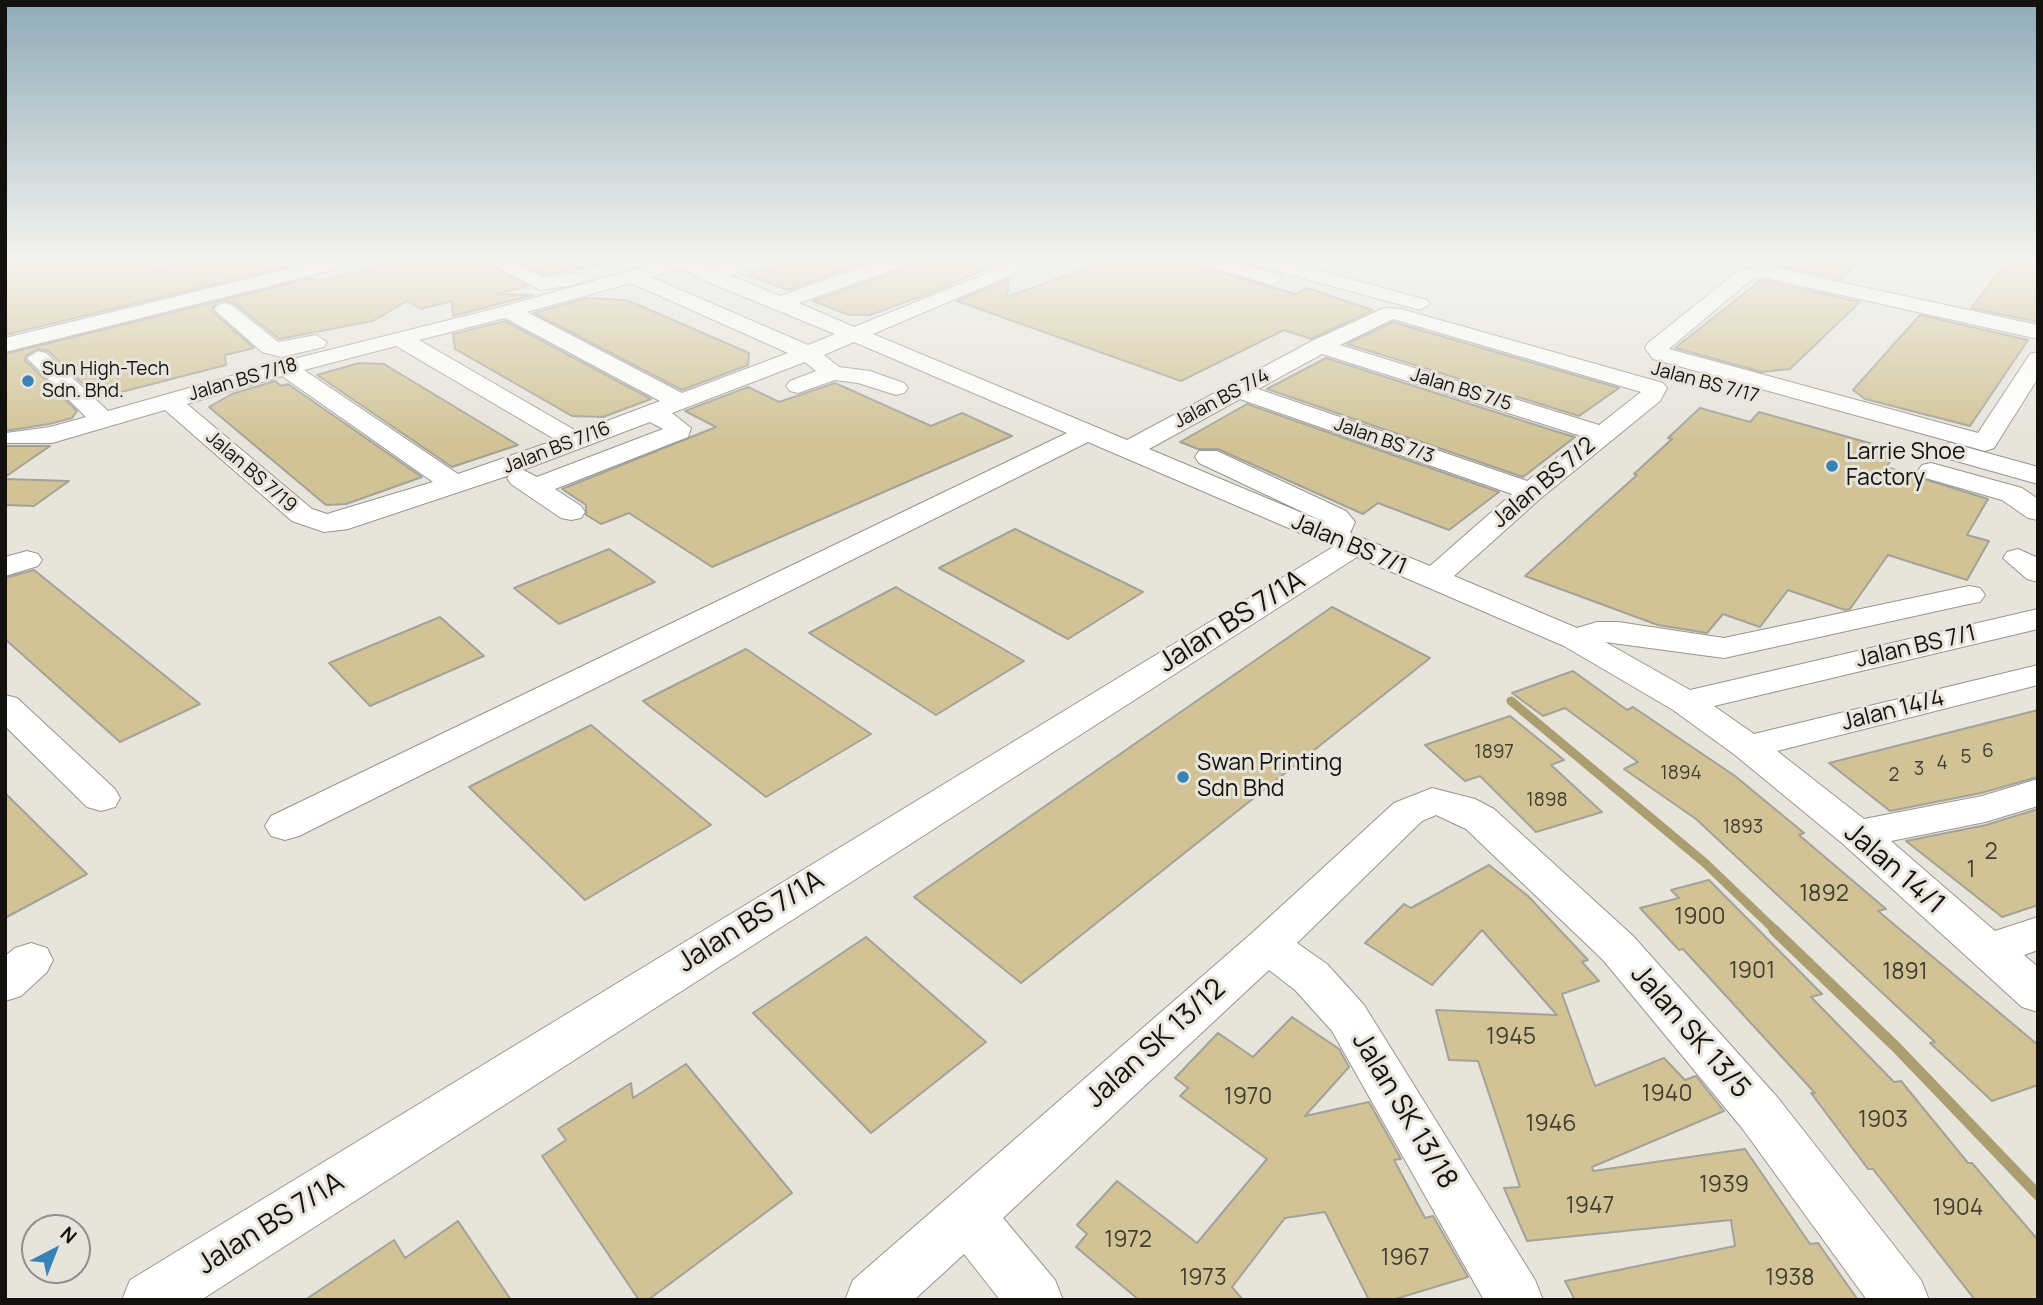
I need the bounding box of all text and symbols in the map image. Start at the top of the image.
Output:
street label: Jalan BS 7/18 [186,354,300,406]
street label: Jalan BS 7/17 [1649,358,1761,408]
place label: Sun High-Tech Sdn. Bhd. [42,359,169,403]
street label: Jalan BS 7/4 [1170,364,1274,434]
street label: Jalan BS 7/5 [1408,364,1514,416]
marker: Sun High-Tech Sdn. Bhd. [20,373,36,389]
street label: Jalan BS 7/3 [1331,413,1437,469]
street label: Jalan BS 7/16 [500,417,614,479]
street label: Jalan BS 7/19 [201,426,301,518]
street label: Jalan BS 7/2 [1487,432,1601,534]
place label: Larrie Shoe Factory [1846,439,1965,493]
marker: Larrie Shoe Factory [1824,458,1840,474]
street label: Jalan BS 7/1 [1287,508,1411,582]
street label: Jalan BS 7/1A [1153,564,1311,680]
street label: Jalan BS 7/1 [1853,620,1979,674]
street label: Jalan 14/4 [1839,685,1947,737]
house number: 6 [1982,741,1994,763]
house number: 1897 [1474,742,1514,764]
house number: 5 [1961,747,1971,769]
place label: Swan Printing Sdn Bhd [1197,750,1342,804]
house number: 4 [1936,753,1948,775]
house number: 3 [1914,759,1924,781]
house number: 1894 [1660,763,1702,785]
house number: 2 [1889,765,1899,787]
marker: Swan Printing Sdn Bhd [1175,769,1191,785]
house number: 1898 [1526,790,1568,812]
street label: Jalan 14/1 [1837,816,1951,922]
house number: 1893 [1723,817,1763,839]
house number: 2 [1984,839,1998,867]
house number: 1 [1967,857,1975,885]
street label: Jalan BS 7/1A [672,864,830,980]
house number: 1892 [1799,881,1849,909]
house number: 1900 [1674,904,1726,932]
street label: Jalan SK 13/5 [1623,958,1757,1106]
house number: 1901 [1729,958,1775,986]
house number: 1891 [1882,959,1928,987]
street label: Jalan SK 13/12 [1079,972,1233,1116]
house number: 1945 [1486,1024,1536,1052]
street label: Jalan SK 13/18 [1344,1027,1464,1195]
house number: 1940 [1642,1081,1692,1109]
house number: 1970 [1224,1084,1272,1112]
house number: 1903 [1858,1107,1908,1135]
house number: 1946 [1525,1111,1577,1139]
street label: Jalan BS 7/1A [192,1166,350,1282]
house number: 1939 [1699,1172,1749,1200]
house number: 1947 [1566,1193,1614,1221]
house number: 1904 [1933,1195,1983,1223]
north arrow [21,1214,91,1284]
text: N [55,1221,82,1249]
house number: 1972 [1104,1227,1152,1255]
house number: 1967 [1380,1245,1430,1273]
house number: 1973 [1179,1265,1227,1293]
house number: 1938 [1765,1265,1815,1293]

